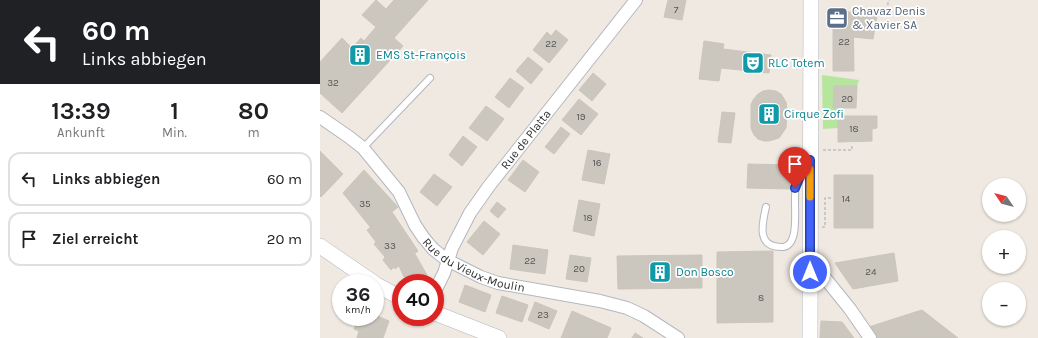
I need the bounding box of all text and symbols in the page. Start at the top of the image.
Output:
house number: 7 [674,4,679,16]
place label: Chavaz Denis & Xavier SA [852,4,926,32]
office icon: Chavaz Denis & Xavier SA [824,5,850,31]
text: 60 m [82,14,150,47]
icon: left [16,16,68,68]
house number: 22 [838,36,850,48]
house number: 22 [545,38,557,50]
building icon: EMS St-François [347,42,373,68]
text: Links abbiegen [82,48,207,70]
place label: EMS St-François [376,48,466,62]
theatre icon: RLC Totem [740,50,766,76]
place label: RLC Totem [768,56,825,70]
house number: 32 [327,77,339,89]
house number: 20 [841,93,853,105]
text: 13:39 [51,97,111,125]
text: 1 [170,97,179,125]
text: 80 [238,97,269,125]
building icon: Cirque Zofi [756,101,782,127]
street label: Rue de Platta [498,107,554,172]
place label: Cirque Zofi [784,107,844,121]
house number: 19 [576,111,586,123]
house number: 18 [849,123,859,135]
text: Ankunft [57,125,105,140]
text: Min. [162,125,187,140]
text: m [247,125,260,140]
pin [778,147,812,188]
icon: arrive [784,153,806,175]
house number: 16 [592,157,602,169]
icon: left [18,168,40,190]
text: Links abbiegen [52,170,160,188]
text: 60 m [267,170,302,188]
north arrow [982,178,1026,222]
map controls [982,178,1026,326]
house number: 14 [842,193,851,205]
house number: 35 [359,198,371,210]
house number: 18 [583,212,593,224]
icon: arrive [18,228,40,250]
text: Ziel erreicht [52,230,138,248]
text: 20 m [267,230,302,248]
button: + [982,230,1026,274]
street label: Rue du Vieux-Moulin [420,235,526,295]
house number: 33 [384,240,396,252]
position arrow [789,251,831,293]
house number: 22 [524,255,536,267]
building icon: Don Bosco [647,259,673,285]
house number: 20 [573,263,585,275]
place label: Don Bosco [676,265,734,279]
house number: 24 [865,266,877,278]
speed limit sign: 40 [392,274,444,326]
button: − [982,282,1026,326]
text: 36 [346,283,370,306]
house number: 8 [758,292,764,304]
text: km/h [345,304,371,316]
house number: 23 [537,309,549,321]

